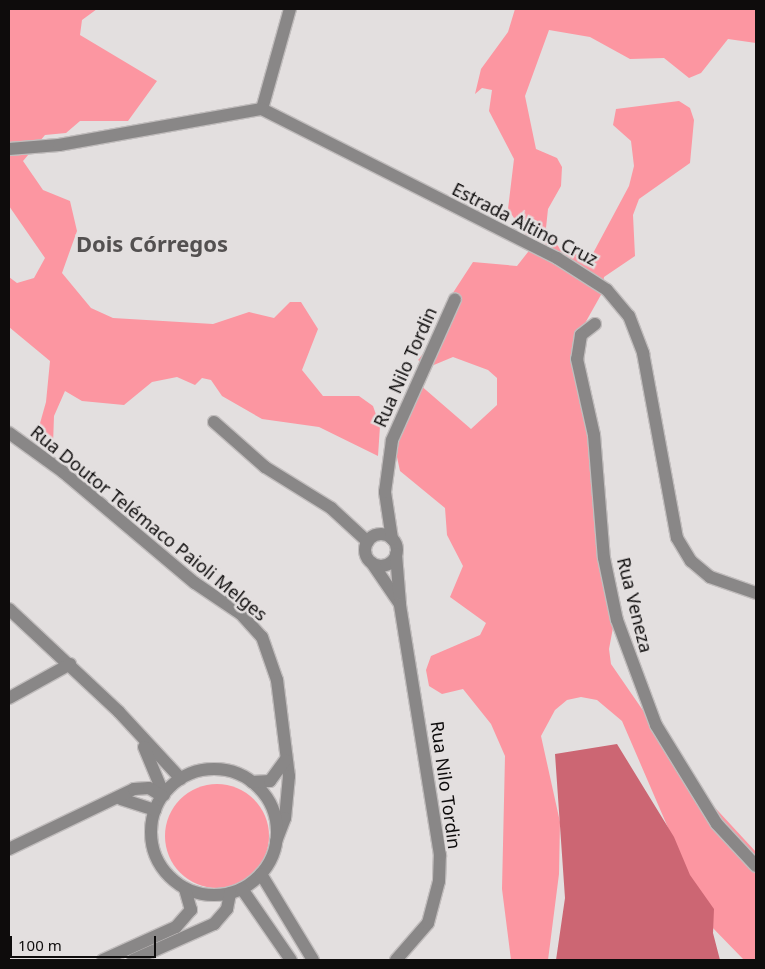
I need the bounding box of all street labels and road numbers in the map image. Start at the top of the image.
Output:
street label: Estrada Altino Cruz [449,178,601,270]
street label: Rua Nilo Tordin [369,304,441,430]
street label: Rua Doutor Telémaco Paioli Melges [26,421,272,625]
street label: Rua Veneza [613,555,657,655]
street label: Rua Nilo Tordin [426,720,466,850]

